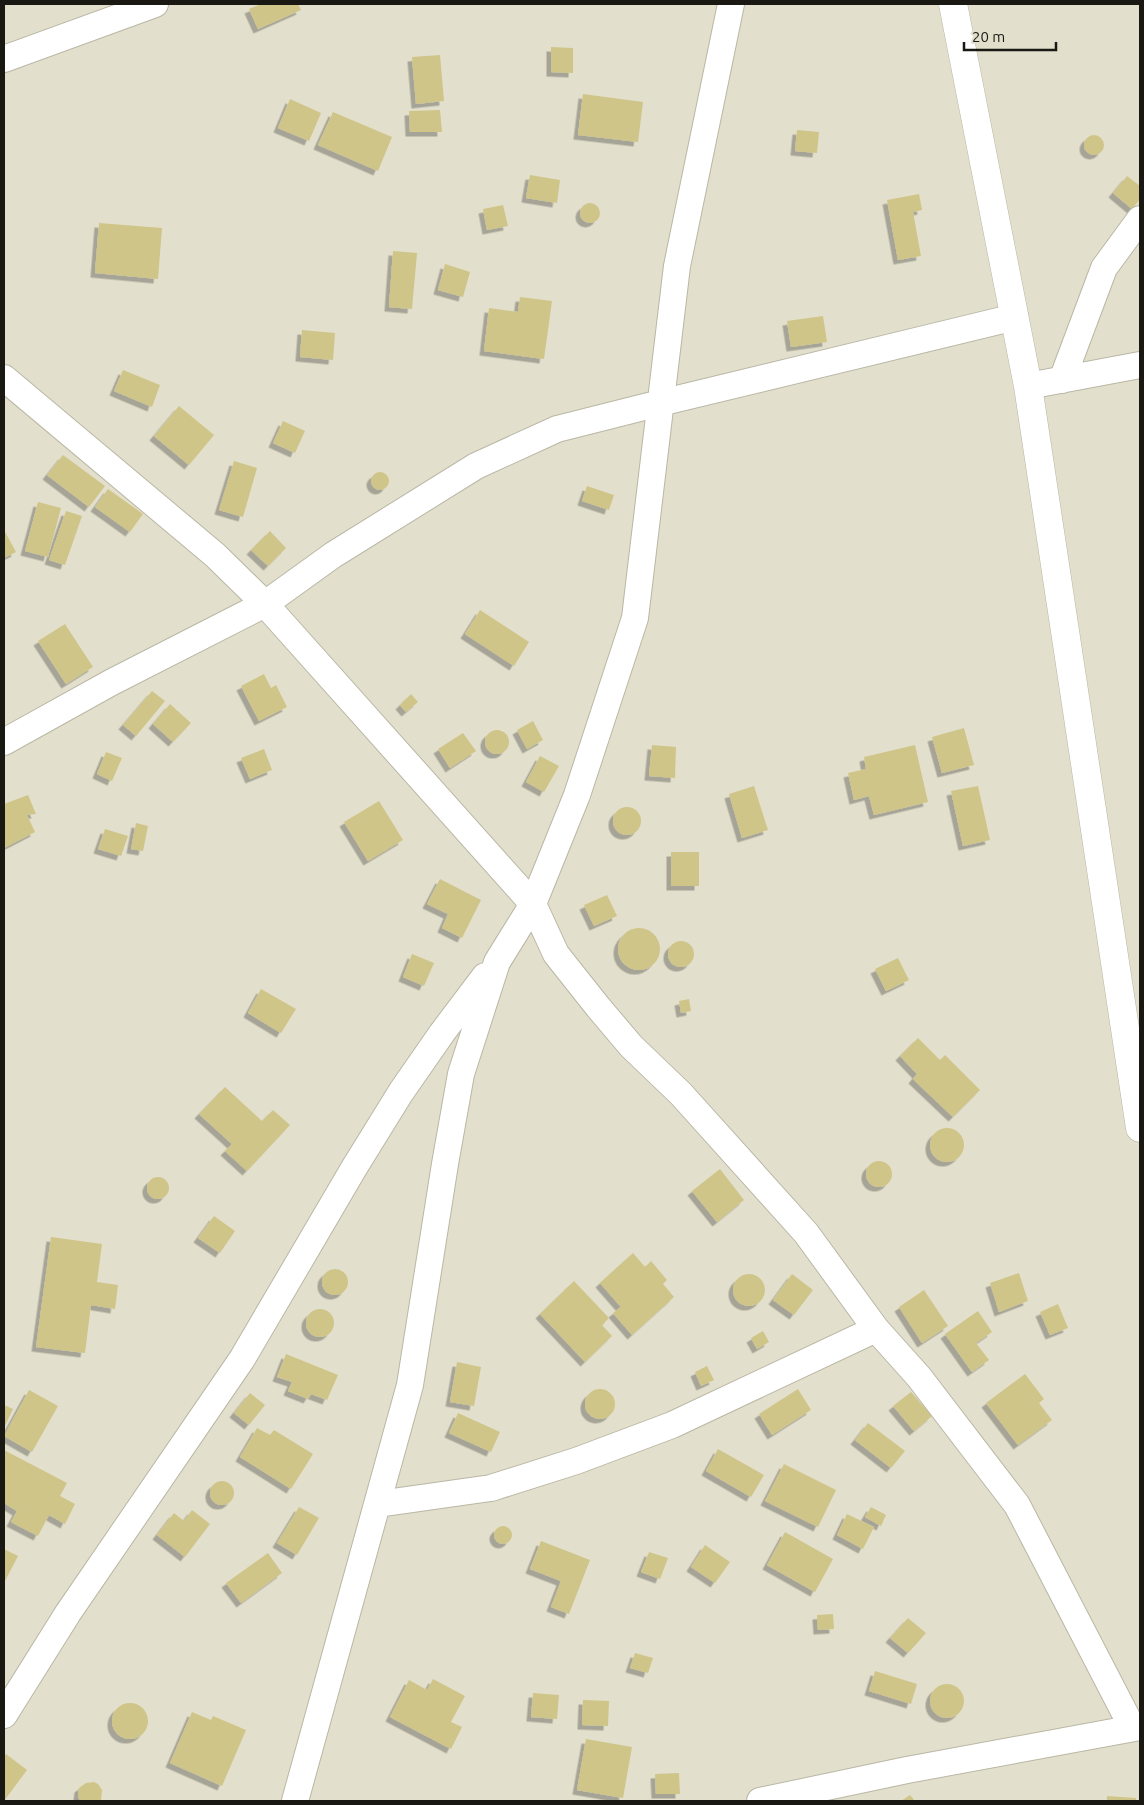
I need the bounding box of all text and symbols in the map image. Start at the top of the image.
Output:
scale bar [964,20,1056,52]
text: 20 m [972,28,1005,45]

